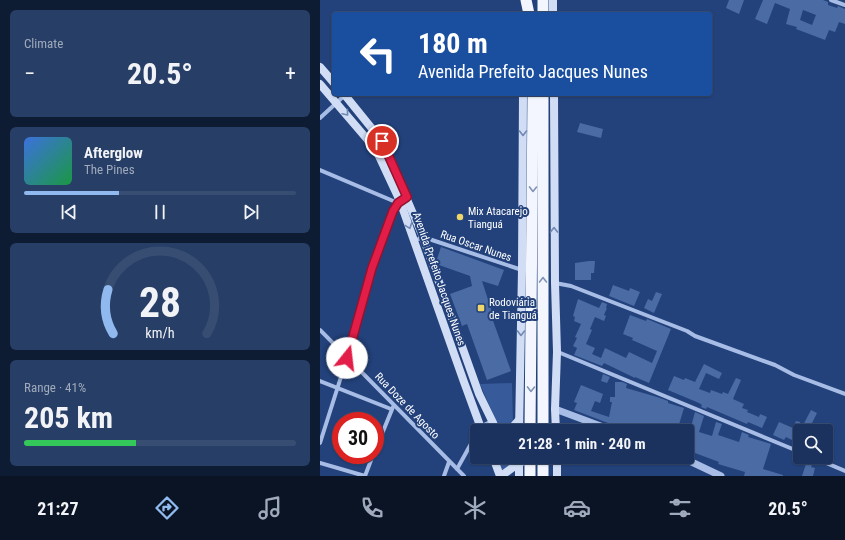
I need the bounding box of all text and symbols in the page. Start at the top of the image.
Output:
text: 180 m [418,27,488,60]
icon: left [352,28,404,80]
text: Climate [24,36,63,51]
text: 20.5° [127,56,193,91]
text: − [24,61,35,86]
text: + [285,61,296,86]
text: Avenida Prefeito Jacques Nunes [418,61,648,82]
one-way arrow [341,108,348,116]
pin [365,124,399,158]
icon: arrive [371,130,393,152]
one-way arrow [519,130,527,136]
text: Afterglow [84,144,143,162]
text: The Pines [84,162,135,177]
one-way arrow [529,186,537,192]
icon: previous [58,201,80,223]
icon: pause [149,201,171,223]
icon: next [240,201,262,223]
place label: Mix Atacarejo Tianguá [468,205,528,231]
street label: Avenida Prefeito Jacques Nunes [410,210,468,348]
marker: Mix Atacarejo Tianguá [455,212,465,222]
one-way arrow [404,222,412,229]
one-way arrow [550,227,558,233]
street label: Rua Oscar Nunes [439,228,513,264]
one-way arrow [539,277,547,283]
text: 28 [139,278,181,327]
place label: Rodoviária de Tianguá [489,296,537,322]
marker: Rodoviária de Tianguá [476,303,486,313]
text: km/h [145,325,175,341]
one-way arrow [517,330,525,336]
position arrow [326,337,368,379]
street label: Rua Doze de Agosto [372,370,442,442]
text: Range · 41% [24,380,86,395]
one-way arrow [527,386,535,392]
text: 205 km [24,400,113,435]
speed limit sign: 30 [332,412,384,464]
map controls [793,424,833,464]
button: search [793,424,833,464]
text: 21:28 · 1 min · 240 m [518,435,646,453]
icon: directions [153,494,181,522]
icon: music [256,494,284,522]
icon: phone [358,494,386,522]
icon: climate [461,494,489,522]
icon: car [563,494,591,522]
icon: filters [666,494,694,522]
text: 21:27 [37,498,79,519]
text: 20.5° [768,498,808,519]

